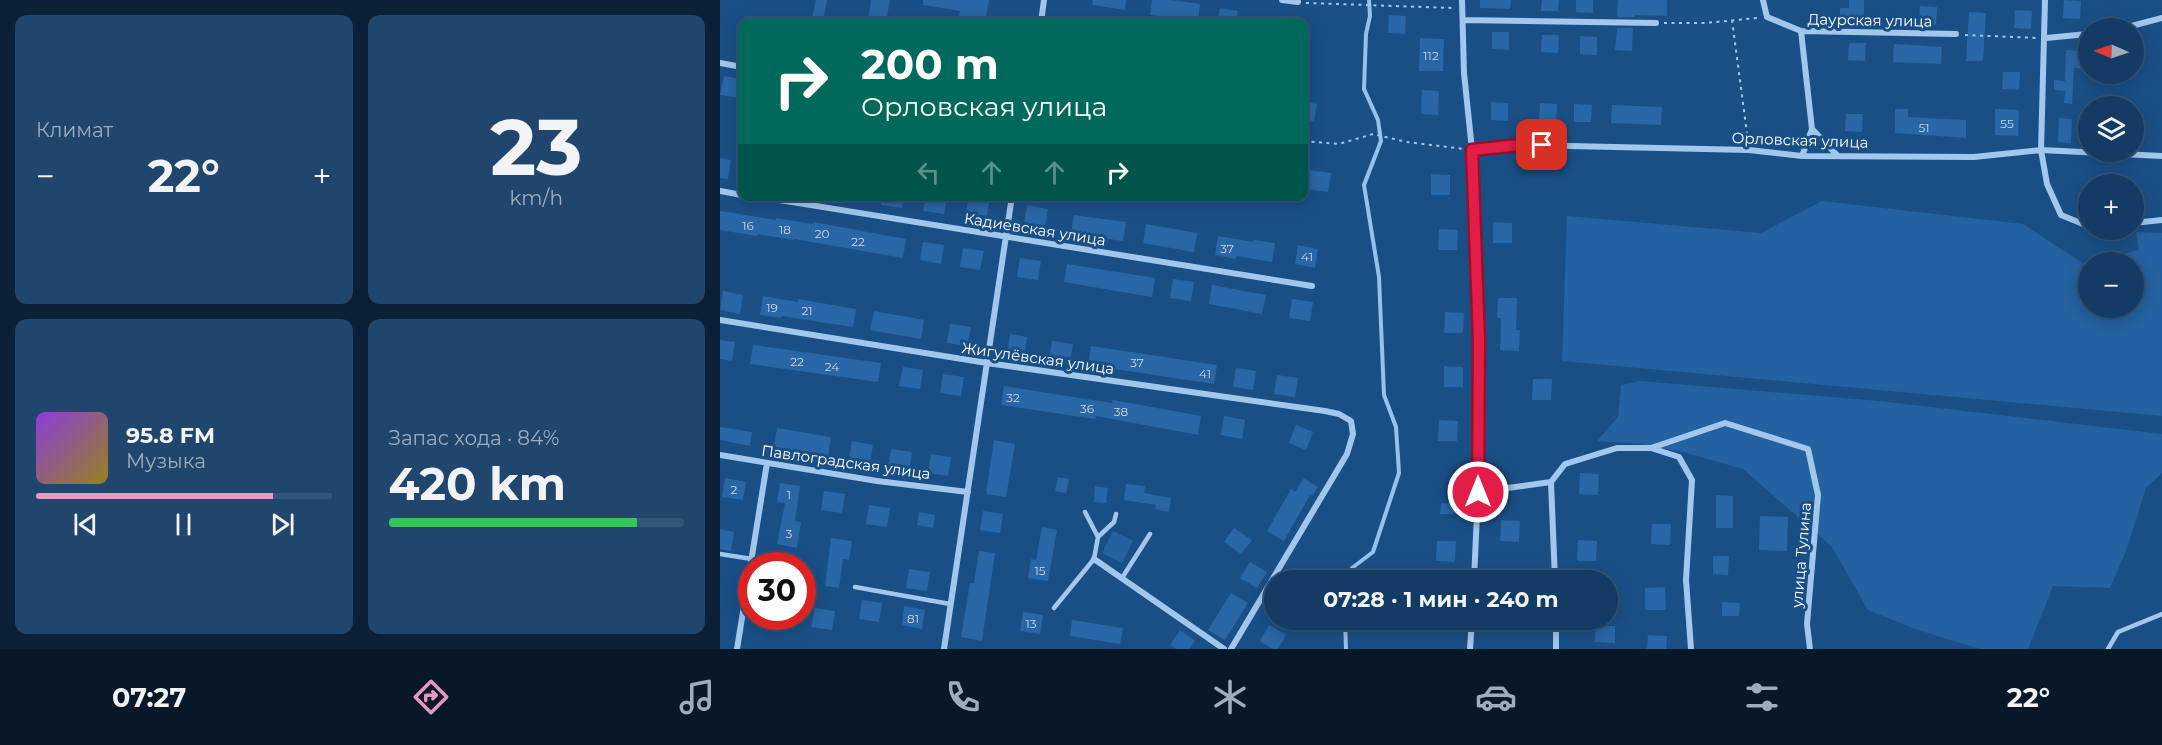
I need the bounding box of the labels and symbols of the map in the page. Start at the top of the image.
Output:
street label: Даурская улица [1807,9,1933,31]
north arrow [2078,18,2144,84]
house number: 112 [1423,48,1439,63]
house number: 55 [2000,116,2014,131]
pin [1516,119,1567,170]
house number: 51 [1918,120,1930,135]
street label: Орловская улица [1731,128,1869,152]
street label: Кадиевская улица [963,208,1107,250]
house number: 16 [742,218,754,233]
house number: 18 [779,222,791,237]
house number: 20 [815,226,829,241]
house number: 22 [851,234,865,249]
house number: 37 [1220,241,1234,256]
house number: 41 [1301,249,1313,264]
house number: 19 [766,300,778,315]
house number: 21 [801,303,813,318]
street label: Жигулёвская улица [960,338,1116,378]
house number: 22 [790,354,804,369]
house number: 37 [1130,355,1144,370]
house number: 24 [825,359,839,374]
house number: 41 [1199,366,1211,381]
house number: 32 [1006,390,1020,405]
house number: 36 [1080,401,1094,416]
house number: 38 [1114,404,1129,419]
street label: Павлоградская улица [760,441,932,483]
position arrow [1446,460,1510,524]
house number: 2 [731,482,738,497]
house number: 1 [787,487,791,502]
street label: улица Тулина [1787,501,1815,610]
house number: 3 [786,526,793,541]
speed limit sign: 30 [738,552,816,630]
house number: 15 [1034,563,1046,578]
house number: 81 [907,611,919,626]
house number: 13 [1025,616,1037,631]

